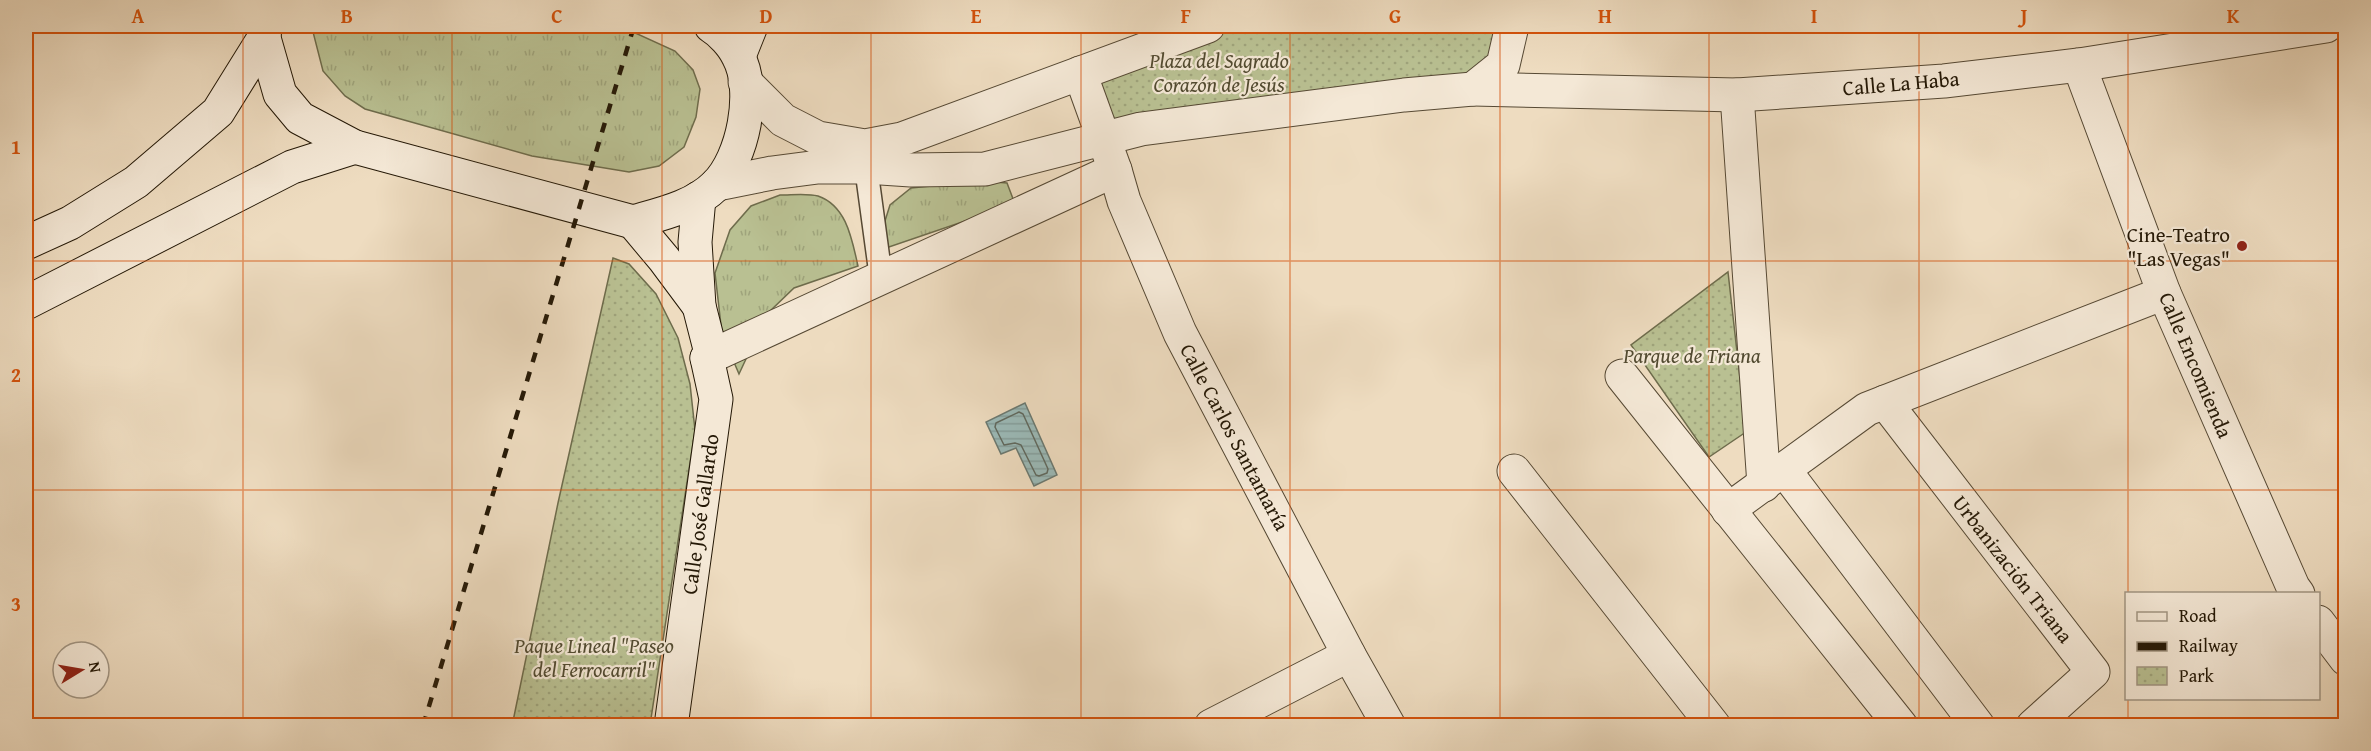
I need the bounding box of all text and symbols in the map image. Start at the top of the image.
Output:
text: A [132,1,145,30]
text: B [341,1,353,30]
text: C [551,1,563,30]
text: D [759,1,773,30]
text: E [971,1,982,30]
text: F [1181,1,1191,30]
text: G [1389,1,1401,30]
text: H [1598,1,1612,30]
text: I [1811,1,1817,30]
text: J [2018,1,2028,30]
text: K [2227,1,2240,30]
park label: Plaza del Sagrado Corazón de Jesús [1148,45,1289,100]
street label: Calle La Haba [1841,62,1961,104]
text: 1 [11,132,21,161]
place label: Cine-Teatro "Las Vegas" [2127,219,2230,274]
marker: Cine-Teatro "Las Vegas" [2235,239,2249,253]
street label: Calle Encomienda [2151,287,2241,443]
street label: Calle Carlos Santamaría [1172,338,1298,536]
park label: Parque de Triana [1622,340,1761,371]
text: 2 [11,360,21,389]
street label: Calle José Gallardo [673,432,727,596]
street label: Urbanización Triana [1945,488,2081,650]
text: 3 [11,589,21,618]
legend [2125,592,2320,700]
text: Road [2179,602,2217,629]
park label: Paque Lineal "Paseo del Ferrocarril" [513,630,674,685]
text: Railway [2179,632,2238,659]
north arrow [51,640,111,700]
text: N [83,660,109,675]
text: Park [2179,662,2215,689]

